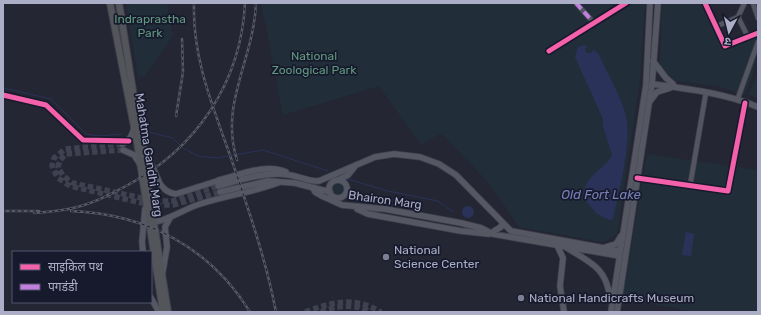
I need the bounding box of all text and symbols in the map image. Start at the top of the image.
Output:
park label: Indraprastha Park [114,12,186,40]
north arrow [709,12,749,52]
text: उ [723,35,732,48]
park label: National Zoological Park [272,49,357,77]
street label: Mahatma Gandhi Marg [132,92,166,218]
water label: Old Fort Lake [561,187,641,202]
street label: Bhairon Marg [347,188,423,212]
place label: National Science Center [394,243,480,271]
legend [12,251,152,303]
marker: National Science Center [381,252,391,262]
text: साइकिल पथ [48,259,103,274]
text: पगडंडी [48,279,78,294]
place label: National Handicrafts Museum [529,291,694,305]
marker: National Handicrafts Museum [516,293,526,303]

